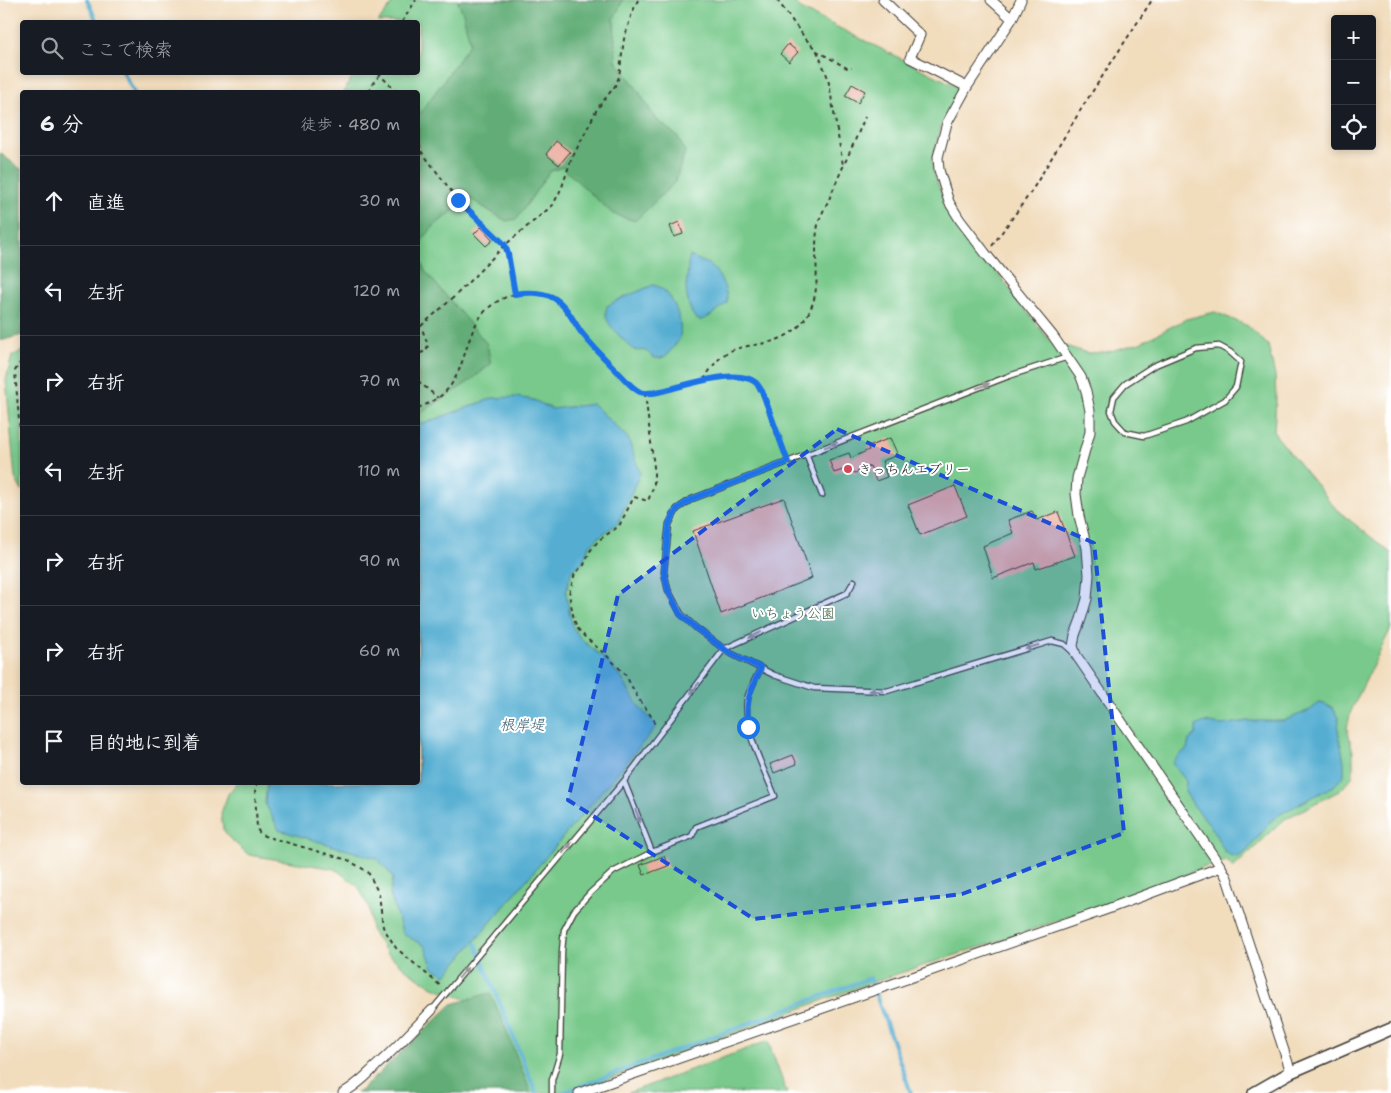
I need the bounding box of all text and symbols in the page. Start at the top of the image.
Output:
map controls [1331,15,1376,150]
button: + [1331,15,1376,60]
search box [20,20,420,75]
icon: search [38,34,66,62]
text: ここで検索 [78,37,173,62]
button: − [1331,60,1376,105]
button: locate [1331,105,1376,150]
text: 6 分 [40,110,83,138]
text: 徒歩 · 480 m [300,114,400,135]
icon: ahead [40,187,68,215]
route end [447,189,470,212]
text: 直進 [87,190,125,215]
text: 30 m [359,190,400,211]
icon: left [40,277,68,305]
text: 左折 [87,280,125,305]
text: 120 m [353,280,400,301]
icon: right [40,367,68,395]
text: 右折 [87,370,125,395]
text: 70 m [359,370,400,391]
one-way arrow [976,382,991,390]
one-way arrow [824,441,839,449]
icon: left [40,457,68,485]
text: 左折 [87,460,125,485]
text: 110 m [357,460,400,481]
place label: きっちんエブリー [858,460,970,478]
marker: きっちんエブリー [842,463,854,475]
icon: right [40,547,68,575]
text: 右折 [87,550,125,575]
text: 90 m [359,550,400,571]
park label: いちょう公園 [751,604,835,622]
one-way arrow [748,632,762,640]
icon: right [40,637,68,665]
text: 右折 [87,640,125,665]
text: 60 m [359,640,400,661]
one-way arrow [1025,644,1040,652]
one-way arrow [689,681,700,694]
one-way arrow [868,687,884,695]
water label: 根岸堤 [499,715,545,735]
route start [737,716,760,739]
icon: arrive [40,727,68,755]
text: 目的地に到着 [87,730,201,755]
one-way arrow [634,809,642,824]
one-way arrow [562,842,573,855]
one-way arrow [457,967,468,979]

